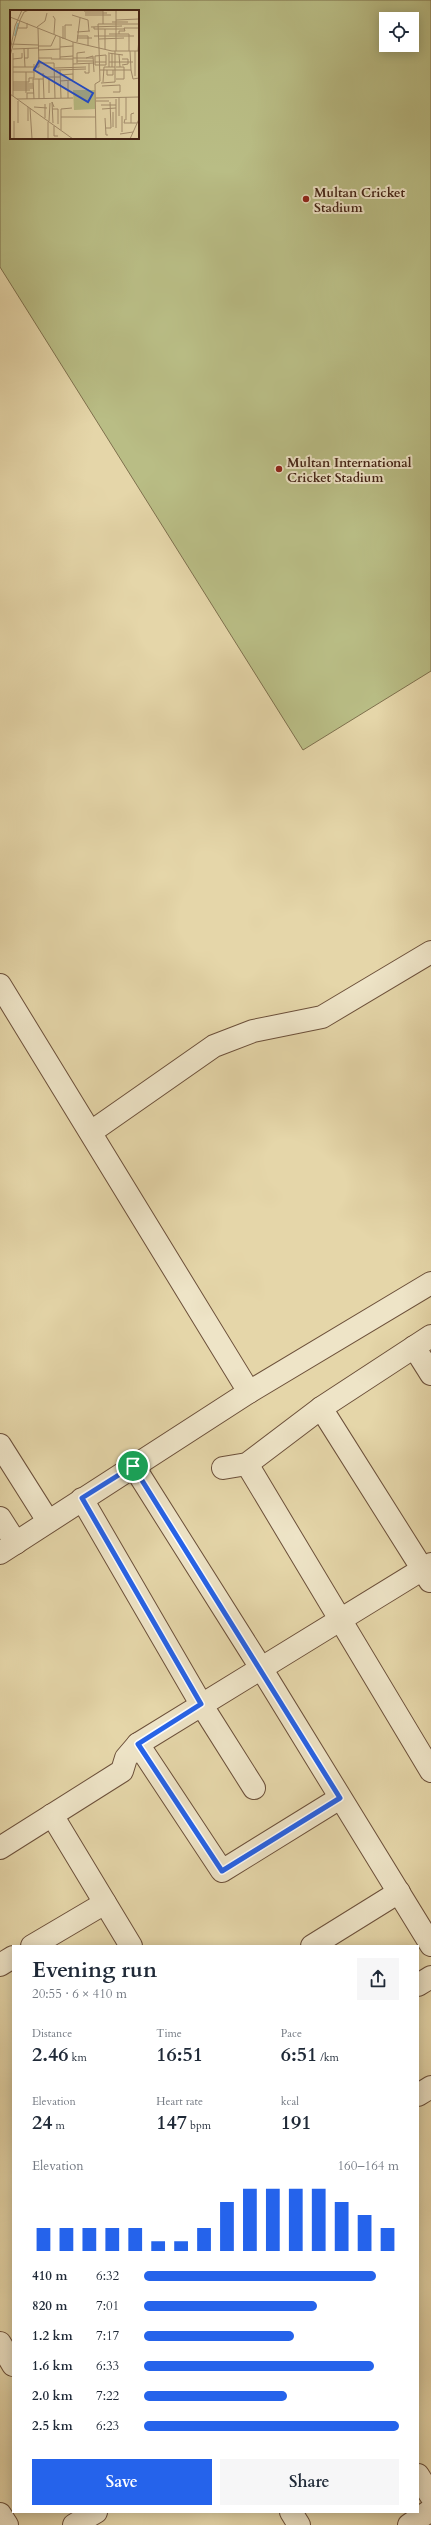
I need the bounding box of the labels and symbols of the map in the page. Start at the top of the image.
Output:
inset map [10,10,139,139]
place label: Multan Cricket Stadium [314,184,406,217]
marker: Multan Cricket Stadium [301,194,311,204]
place label: Multan International Cricket Stadium [287,454,412,487]
marker: Multan International Cricket Stadium [274,464,284,474]
pin [116,1449,150,1483]

